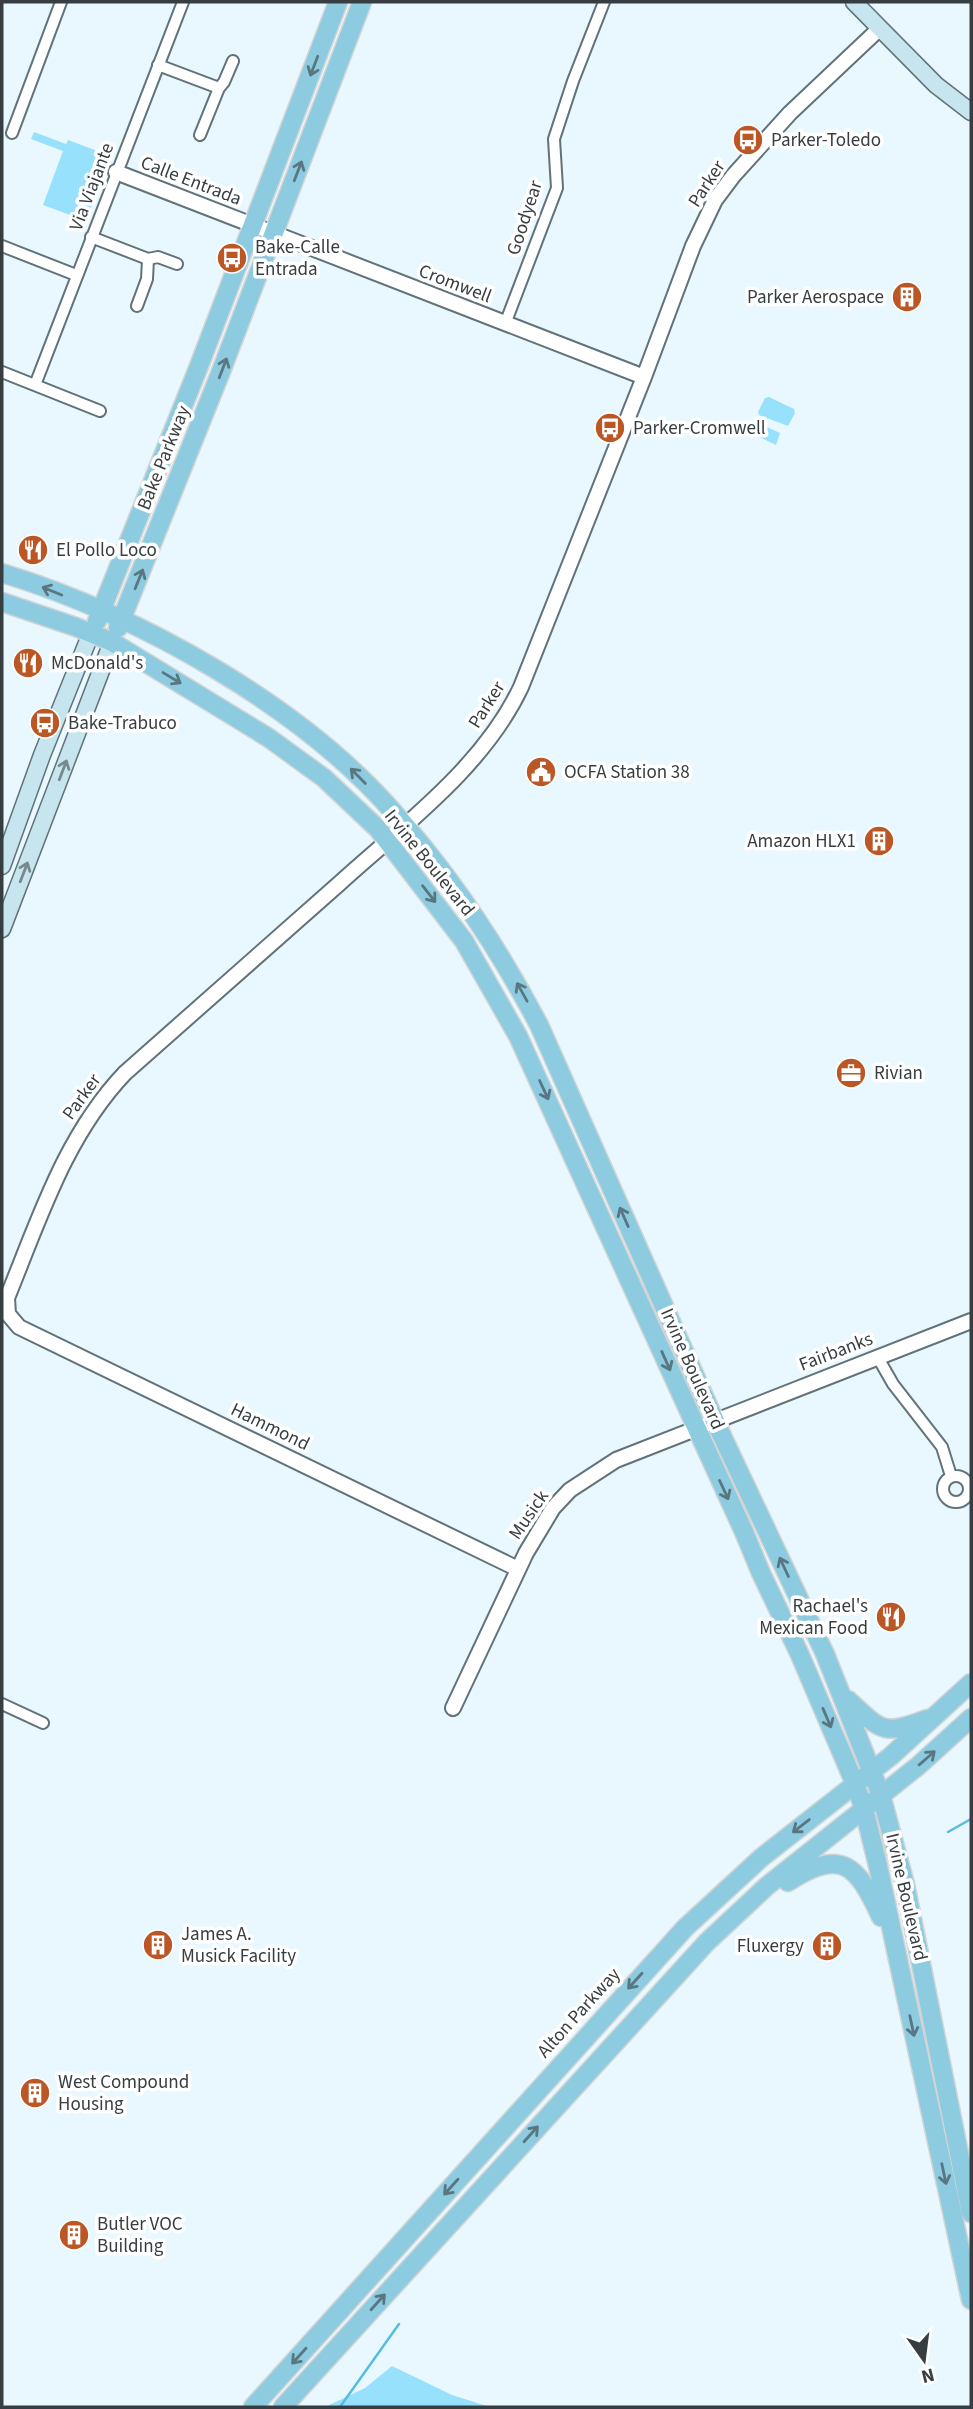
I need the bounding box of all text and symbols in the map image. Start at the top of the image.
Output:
one-way arrow [307,54,320,76]
bus stop icon: Parker-Toledo [731,123,765,157]
place label: Parker-Toledo [771,127,881,154]
street label: Via Viajante [63,139,121,235]
street label: Calle Entrada [137,149,245,213]
street label: Parker [682,155,732,213]
one-way arrow [293,160,306,182]
street label: Goodyear [500,177,550,259]
place label: Bake-Calle Entrada [255,234,340,283]
bus stop icon: Bake-Calle Entrada [215,241,249,275]
street label: Cromwell [415,258,495,310]
building icon: Parker Aerospace [890,280,924,314]
place label: Parker Aerospace [747,284,884,311]
one-way arrow [217,357,230,379]
street label: Bake Parkway [131,402,197,514]
bus stop icon: Parker-Cromwell [593,411,627,445]
place label: Parker-Cromwell [633,415,766,442]
restaurant icon: El Pollo Loco [16,533,50,567]
place label: El Pollo Loco [56,537,157,564]
one-way arrow [133,569,146,591]
one-way arrow [41,584,63,597]
restaurant icon: McDonald's [11,646,45,680]
place label: McDonald's [51,650,143,677]
one-way arrow [162,671,182,685]
street label: Parker [462,676,512,734]
bus stop icon: Bake-Trabuco [28,706,62,740]
place label: Bake-Trabuco [68,710,177,737]
public building icon: OCFA Station 38 [524,755,558,789]
place label: OCFA Station 38 [564,759,690,786]
one-way arrow [57,760,70,782]
one-way arrow [349,767,366,784]
street label: Irvine Boulevard [377,804,481,922]
building icon: Amazon HLX1 [862,824,896,858]
place label: Amazon HLX1 [747,828,856,855]
one-way arrow [18,861,31,883]
one-way arrow [422,884,437,903]
one-way arrow [515,983,529,1003]
office icon: Rivian [834,1056,868,1090]
place label: Rivian [874,1060,923,1087]
street label: Parker [56,1068,108,1126]
one-way arrow [538,1079,551,1100]
one-way arrow [617,1207,630,1228]
street label: Irvine Boulevard [653,1304,731,1434]
street label: Fairbanks [795,1326,877,1378]
one-way arrow [660,1350,673,1372]
street label: Hammond [226,1396,314,1458]
one-way arrow [718,1479,731,1500]
street label: Musick [502,1484,556,1545]
one-way arrow [776,1557,790,1578]
place label: Rachael's Mexican Food [759,1593,868,1642]
restaurant icon: Rachael's Mexican Food [874,1600,908,1634]
one-way arrow [821,1706,834,1728]
one-way arrow [918,1750,936,1766]
one-way arrow [792,1818,810,1833]
street label: Irvine Boulevard [878,1830,934,1964]
place label: James A. Musick Facility [181,1921,296,1970]
building icon: James A. Musick Facility [141,1928,175,1962]
building icon: Fluxergy [810,1929,844,1963]
place label: Fluxergy [737,1933,804,1960]
street label: Alton Parkway [531,1962,627,2064]
one-way arrow [628,1972,644,1990]
one-way arrow [906,2014,920,2037]
place label: West Compound Housing [58,2069,189,2118]
building icon: West Compound Housing [18,2076,52,2110]
one-way arrow [523,2125,539,2143]
one-way arrow [938,2162,952,2185]
one-way arrow [443,2178,459,2196]
place label: Butler VOC Building [97,2211,183,2260]
building icon: Butler VOC Building [57,2218,91,2252]
one-way arrow [369,2294,386,2311]
north arrow [889,2325,959,2395]
one-way arrow [290,2347,307,2364]
text: N [918,2360,937,2390]

